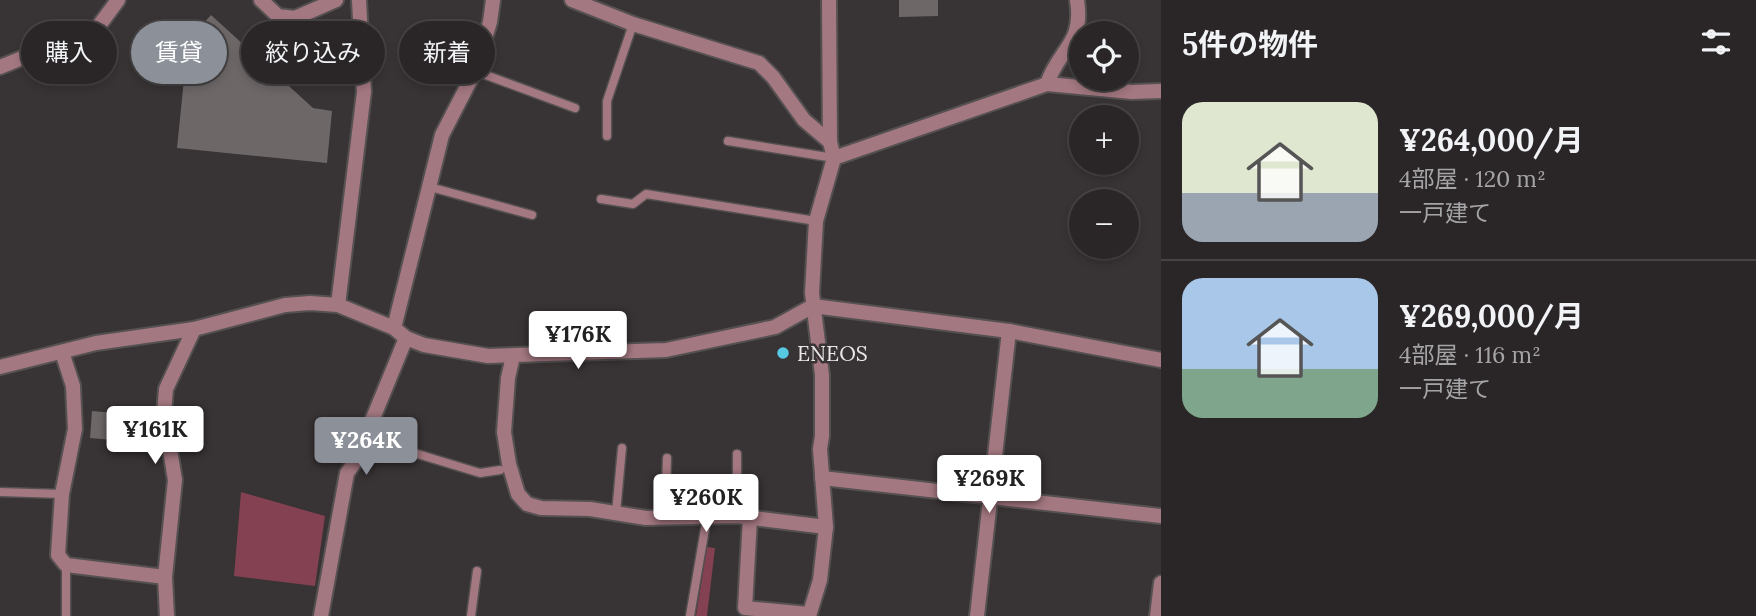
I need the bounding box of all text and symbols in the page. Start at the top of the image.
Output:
chip: 購入 [21,21,117,84]
chip: 賃貸 [131,21,227,84]
chip: 絞り込み [241,21,385,84]
chip: 新着 [399,21,495,84]
map controls [1069,21,1139,259]
button: locate [1069,21,1139,91]
icon: filters [1697,23,1735,61]
text: 5件の物件 [1182,25,1318,63]
button: + [1069,105,1139,175]
text: ¥264,000/月 [1399,121,1584,159]
icon: home [1238,130,1322,214]
text: 4部屋 · 120 m² [1399,164,1546,193]
button: − [1069,189,1139,259]
text: 一戸建て [1399,198,1491,227]
text: ¥269,000/月 [1399,297,1584,335]
icon: home [1238,306,1322,390]
pin: ¥176K [529,312,627,371]
text: ¥176K [545,319,611,348]
place label: ENEOS [797,340,868,367]
text: 4部屋 · 116 m² [1399,340,1541,369]
marker: ENEOS [775,345,791,361]
text: 一戸建て [1399,374,1491,403]
pin: ¥161K [106,406,204,466]
text: ¥161K [123,414,187,443]
pin: ¥264K [317,418,415,477]
text: ¥264K [330,425,402,454]
pin: ¥269K [940,456,1038,515]
text: ¥269K [953,463,1025,492]
pin: ¥260K [657,475,755,534]
text: ¥260K [669,482,743,511]

